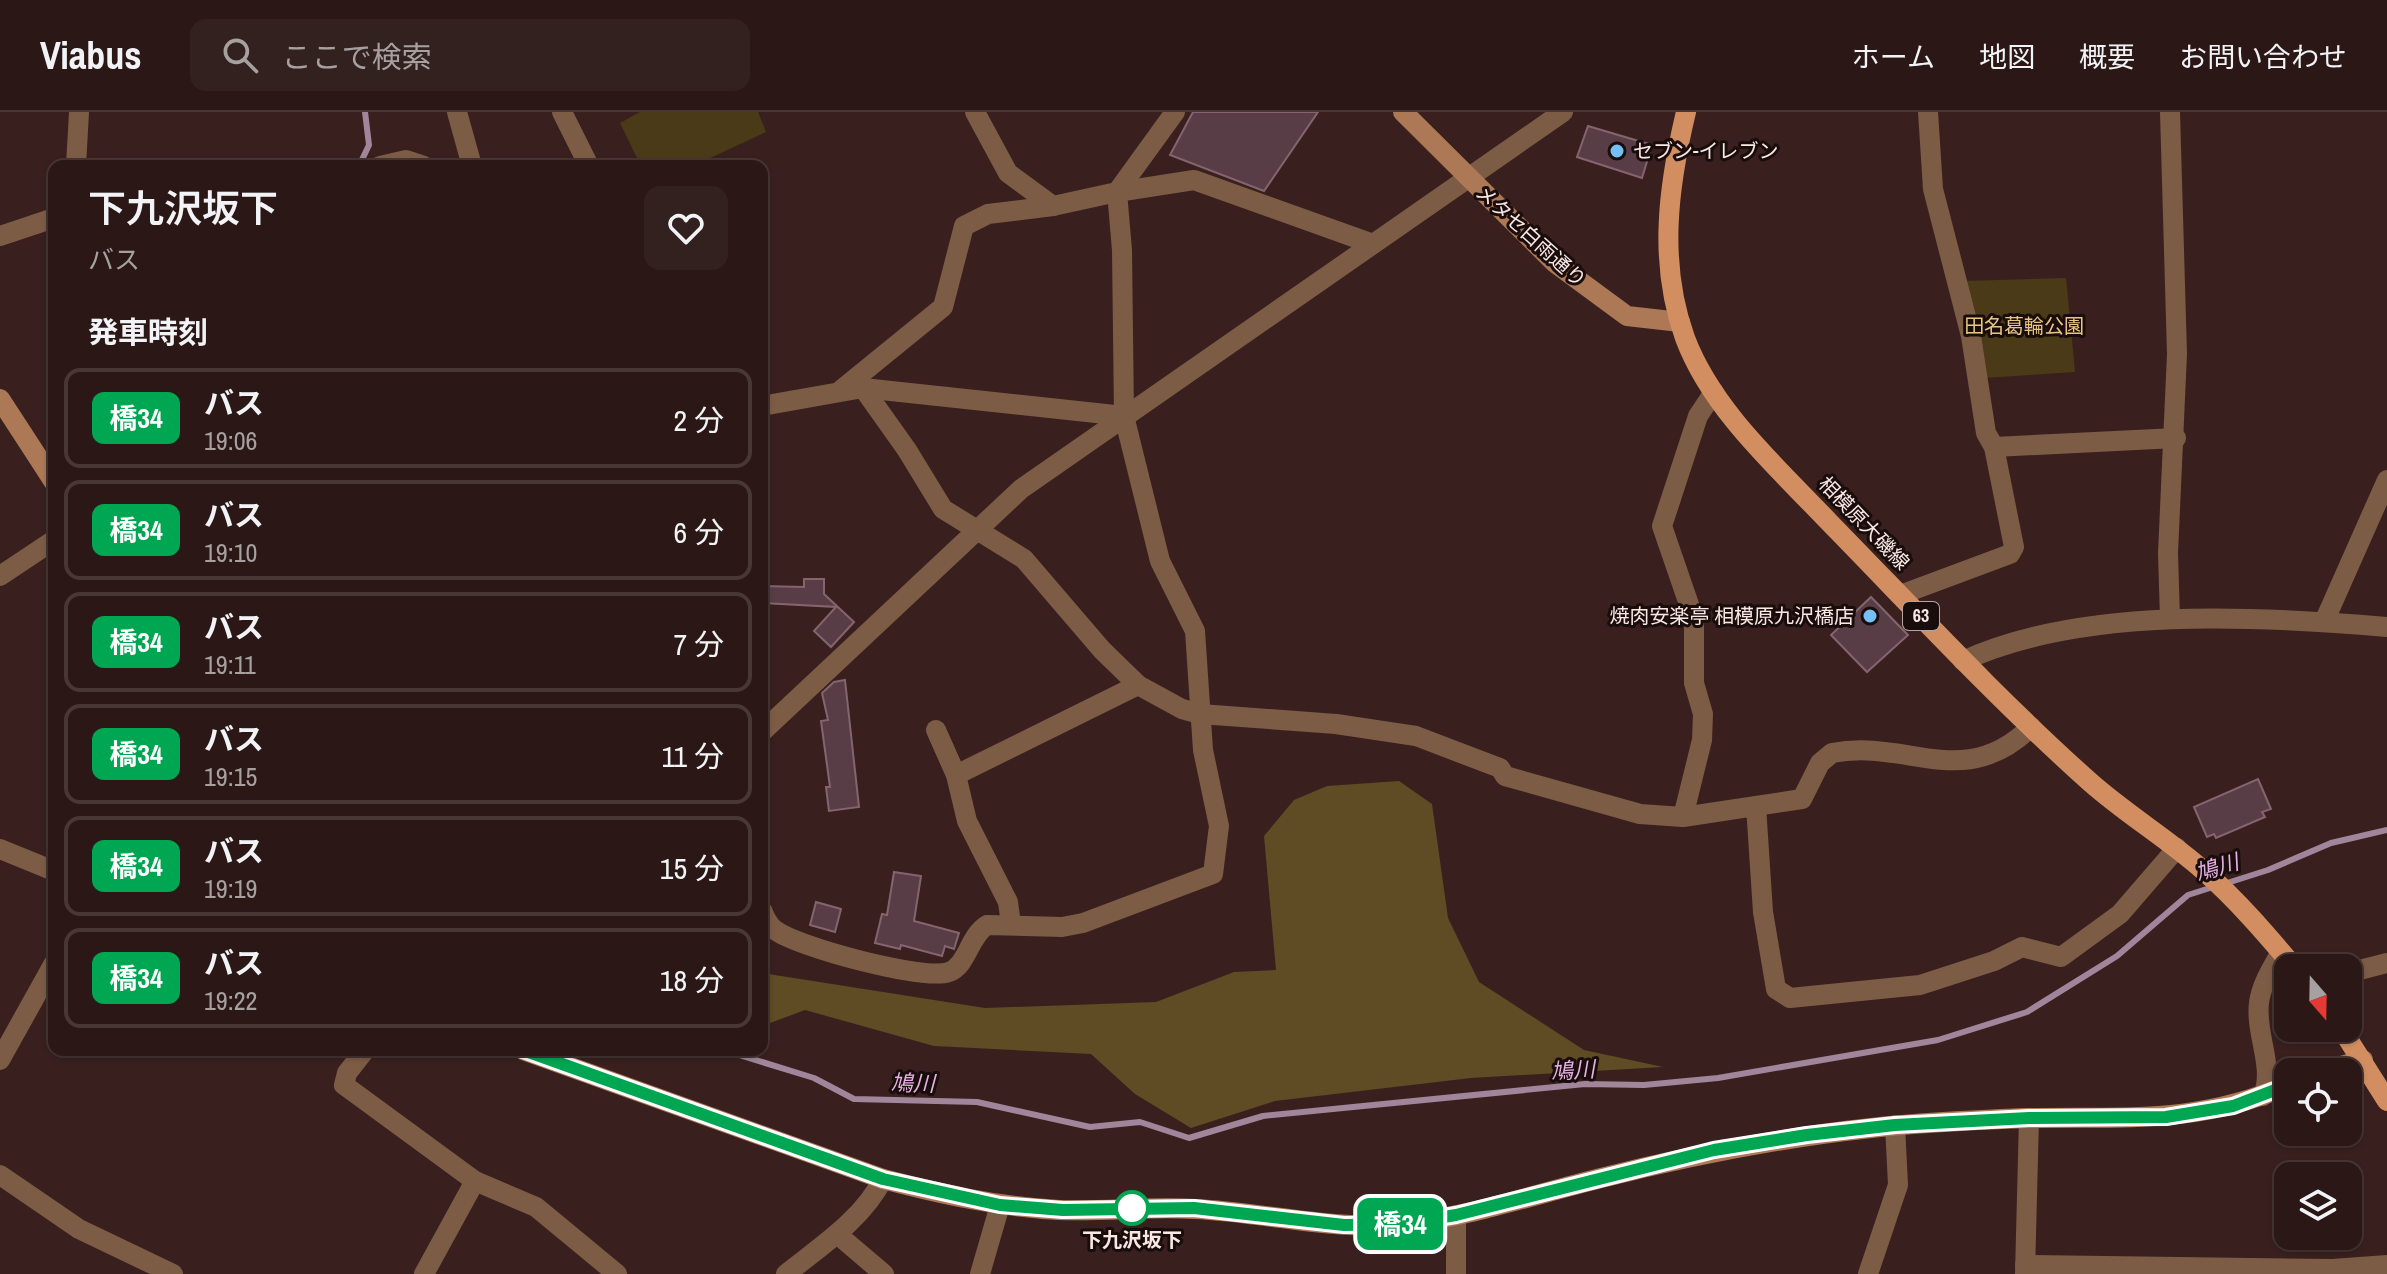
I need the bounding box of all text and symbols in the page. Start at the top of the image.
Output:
search box [190,19,750,91]
text: Viabus [40,30,142,81]
icon: search [218,33,262,77]
text: ここで検索 [282,37,432,77]
text: ホーム [1852,38,1935,76]
text: 地図 [1979,38,2035,76]
text: 概要 [2079,38,2135,76]
text: お問い合わせ [2179,38,2347,76]
place label: セブン-イレブン [1633,137,1778,164]
marker: セブン-イレブン [1608,142,1626,160]
street label: メタセ白雨通り [1470,179,1592,293]
text: 下九沢坂下 [88,183,278,234]
button: heart [644,186,728,270]
text: バス [88,242,140,277]
text: 発車時刻 [88,312,208,352]
park label: 田名葛輪公園 [1964,312,2084,339]
text: バス [204,383,264,423]
text: 橋34 [109,399,163,437]
text: 2 分 [673,400,724,440]
text: 19:06 [204,423,257,458]
street label: 相模原大磯線 [1813,470,1916,575]
text: バス [204,495,264,535]
text: 橋34 [109,511,163,549]
text: 6 分 [673,512,724,552]
text: 19:10 [204,535,257,570]
place label: 焼肉安楽亭 相模原九沢橋店 [1609,602,1854,629]
road number: 63 [1903,602,1939,630]
text: バス [204,607,264,647]
marker: 焼肉安楽亭 相模原九沢橋店 [1861,607,1879,625]
text: 橋34 [109,623,163,661]
text: 7 分 [673,624,724,664]
text: 19:11 [204,647,256,682]
text: バス [204,719,264,759]
text: 橋34 [109,735,163,773]
text: 11 分 [662,736,724,776]
text: 19:15 [204,759,257,794]
text: バス [204,831,264,871]
water label: 鳩川 [2192,846,2244,888]
text: 橋34 [109,847,163,885]
text: 15 分 [660,848,724,888]
text: 19:19 [204,871,257,906]
text: バス [204,943,264,983]
north arrow [2274,954,2362,1042]
map controls [2274,954,2362,1250]
text: 橋34 [109,959,163,997]
text: 18 分 [660,960,724,1000]
text: 19:22 [204,983,257,1018]
water label: 鳩川 [1550,1053,1598,1086]
button: locate [2274,1058,2362,1146]
water label: 鳩川 [891,1068,937,1098]
button: layers [2274,1162,2362,1250]
marker: 下九沢坂下 [1115,1191,1149,1225]
line badge: 橋34 [1354,1198,1446,1250]
text: 橋34 [1373,1205,1427,1243]
place label: 下九沢坂下 [1082,1226,1182,1253]

